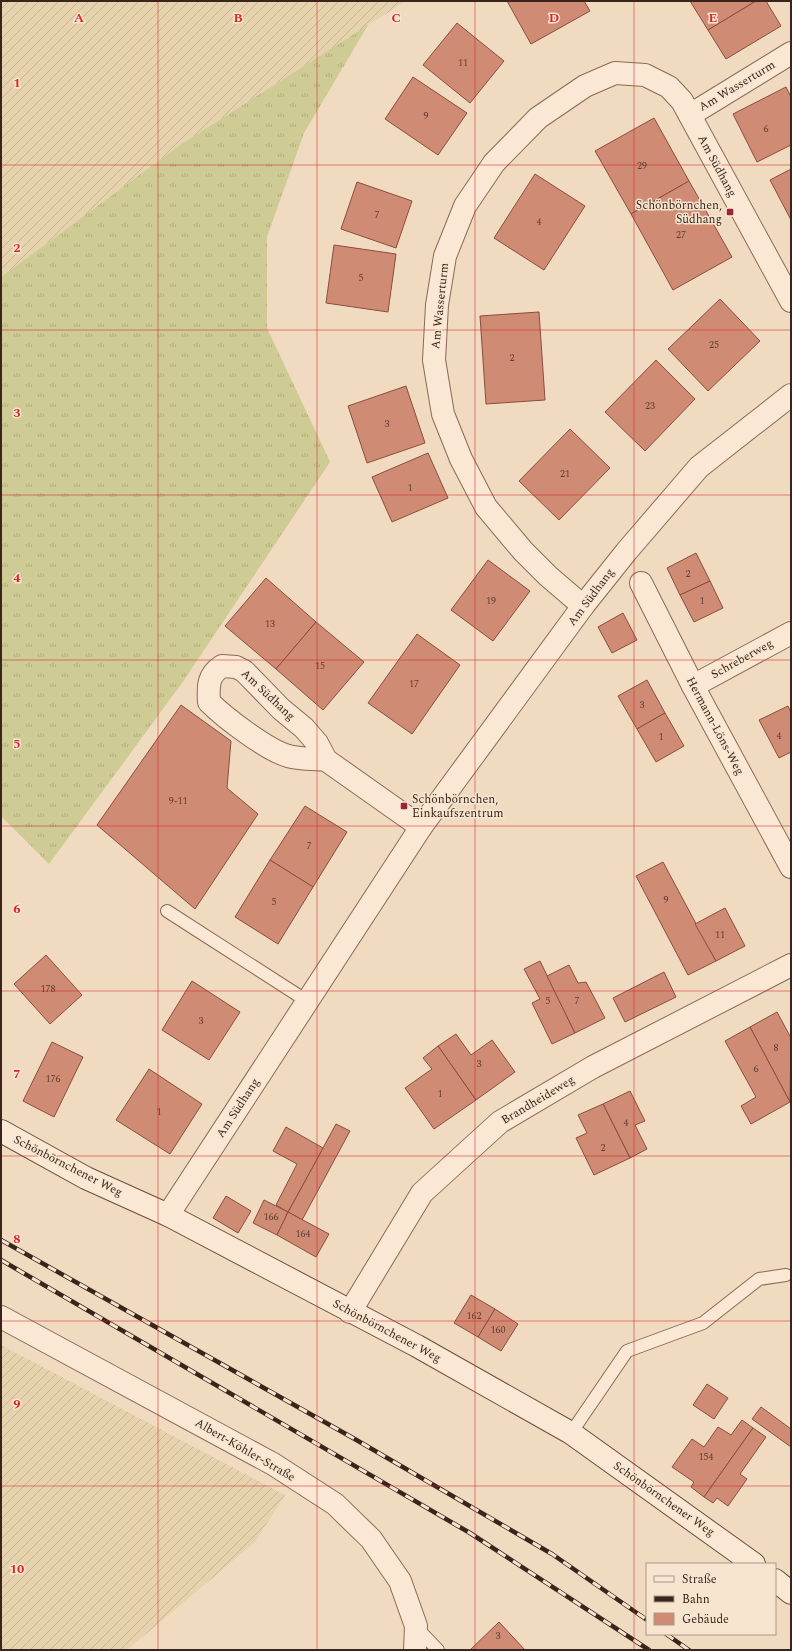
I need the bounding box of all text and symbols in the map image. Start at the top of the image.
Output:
text: A [74,8,84,28]
text: B [233,8,243,28]
text: C [391,8,401,28]
text: D [549,8,559,28]
text: E [709,8,718,28]
house number: 11 [458,55,468,71]
street label: Am Wasserturm [695,56,779,116]
text: 1 [13,73,21,93]
house number: 9 [424,108,429,124]
house number: 6 [764,121,769,137]
street label: Am Südhang [693,131,741,201]
house number: 29 [637,158,647,174]
place label: Schönbörnchen, Südhang [636,196,722,229]
house number: 7 [375,207,380,223]
marker: Schönbörnchen, Südhang [725,207,735,217]
house number: 4 [537,214,542,230]
house number: 27 [676,227,686,243]
text: 2 [13,238,21,258]
street label: Am Wasserturm [426,262,454,350]
house number: 5 [359,270,364,286]
house number: 25 [709,337,719,353]
house number: 2 [510,350,515,366]
house number: 23 [645,398,655,414]
text: 3 [13,403,21,423]
house number: 3 [385,416,390,432]
house number: 21 [560,466,570,482]
house number: 1 [408,480,413,496]
street label: Am Südhang [563,564,619,630]
house number: 2 [686,566,691,582]
text: 4 [13,568,21,588]
house number: 19 [486,593,496,609]
house number: 1 [700,593,705,609]
house number: 13 [265,616,275,632]
street label: Schreberweg [707,634,777,684]
house number: 15 [315,658,325,674]
street label: Am Südhang [237,665,299,725]
street label: Hermann-Löns-Weg [681,673,749,779]
house number: 17 [409,676,419,692]
house number: 3 [640,697,645,713]
house number: 4 [777,728,782,744]
house number: 1 [659,729,664,745]
text: 5 [13,734,21,754]
place label: Schönbörnchen, Einkaufszentrum [412,790,504,823]
house number: 9-11 [169,793,187,809]
marker: Schönbörnchen, Einkaufszentrum [399,801,409,811]
house number: 7 [307,838,312,854]
house number: 9 [664,892,669,908]
house number: 5 [272,894,277,910]
text: 6 [13,899,21,919]
house number: 11 [715,927,725,943]
house number: 178 [41,981,56,997]
house number: 5 [546,993,551,1009]
house number: 7 [575,993,580,1009]
house number: 3 [199,1013,204,1029]
house number: 8 [774,1040,779,1056]
house number: 3 [477,1056,482,1072]
house number: 6 [754,1061,759,1077]
text: 7 [13,1064,21,1084]
house number: 176 [46,1071,61,1087]
street label: Brandheideweg [498,1071,578,1129]
street label: Am Südhang [211,1074,265,1142]
house number: 1 [438,1086,443,1102]
house number: 1 [157,1104,162,1120]
house number: 4 [624,1115,629,1131]
street label: Schönbörnchener Weg [10,1130,126,1202]
house number: 2 [601,1140,606,1156]
house number: 166 [264,1209,279,1225]
house number: 164 [296,1226,311,1242]
text: 8 [13,1229,21,1249]
street label: Schönbörnchener Weg [329,1294,445,1368]
house number: 162 [467,1308,482,1324]
house number: 160 [491,1322,506,1338]
text: 9 [13,1394,21,1414]
street label: Albert-Köhler-Straße [191,1413,299,1487]
house number: 154 [699,1449,714,1465]
street label: Schönbörnchener Weg [609,1457,719,1541]
text: 10 [10,1559,24,1579]
legend [646,1563,776,1635]
text: Straße [682,1570,717,1589]
text: Bahn [682,1590,710,1609]
text: Gebäude [682,1610,729,1629]
house number: 3 [496,1628,501,1644]

